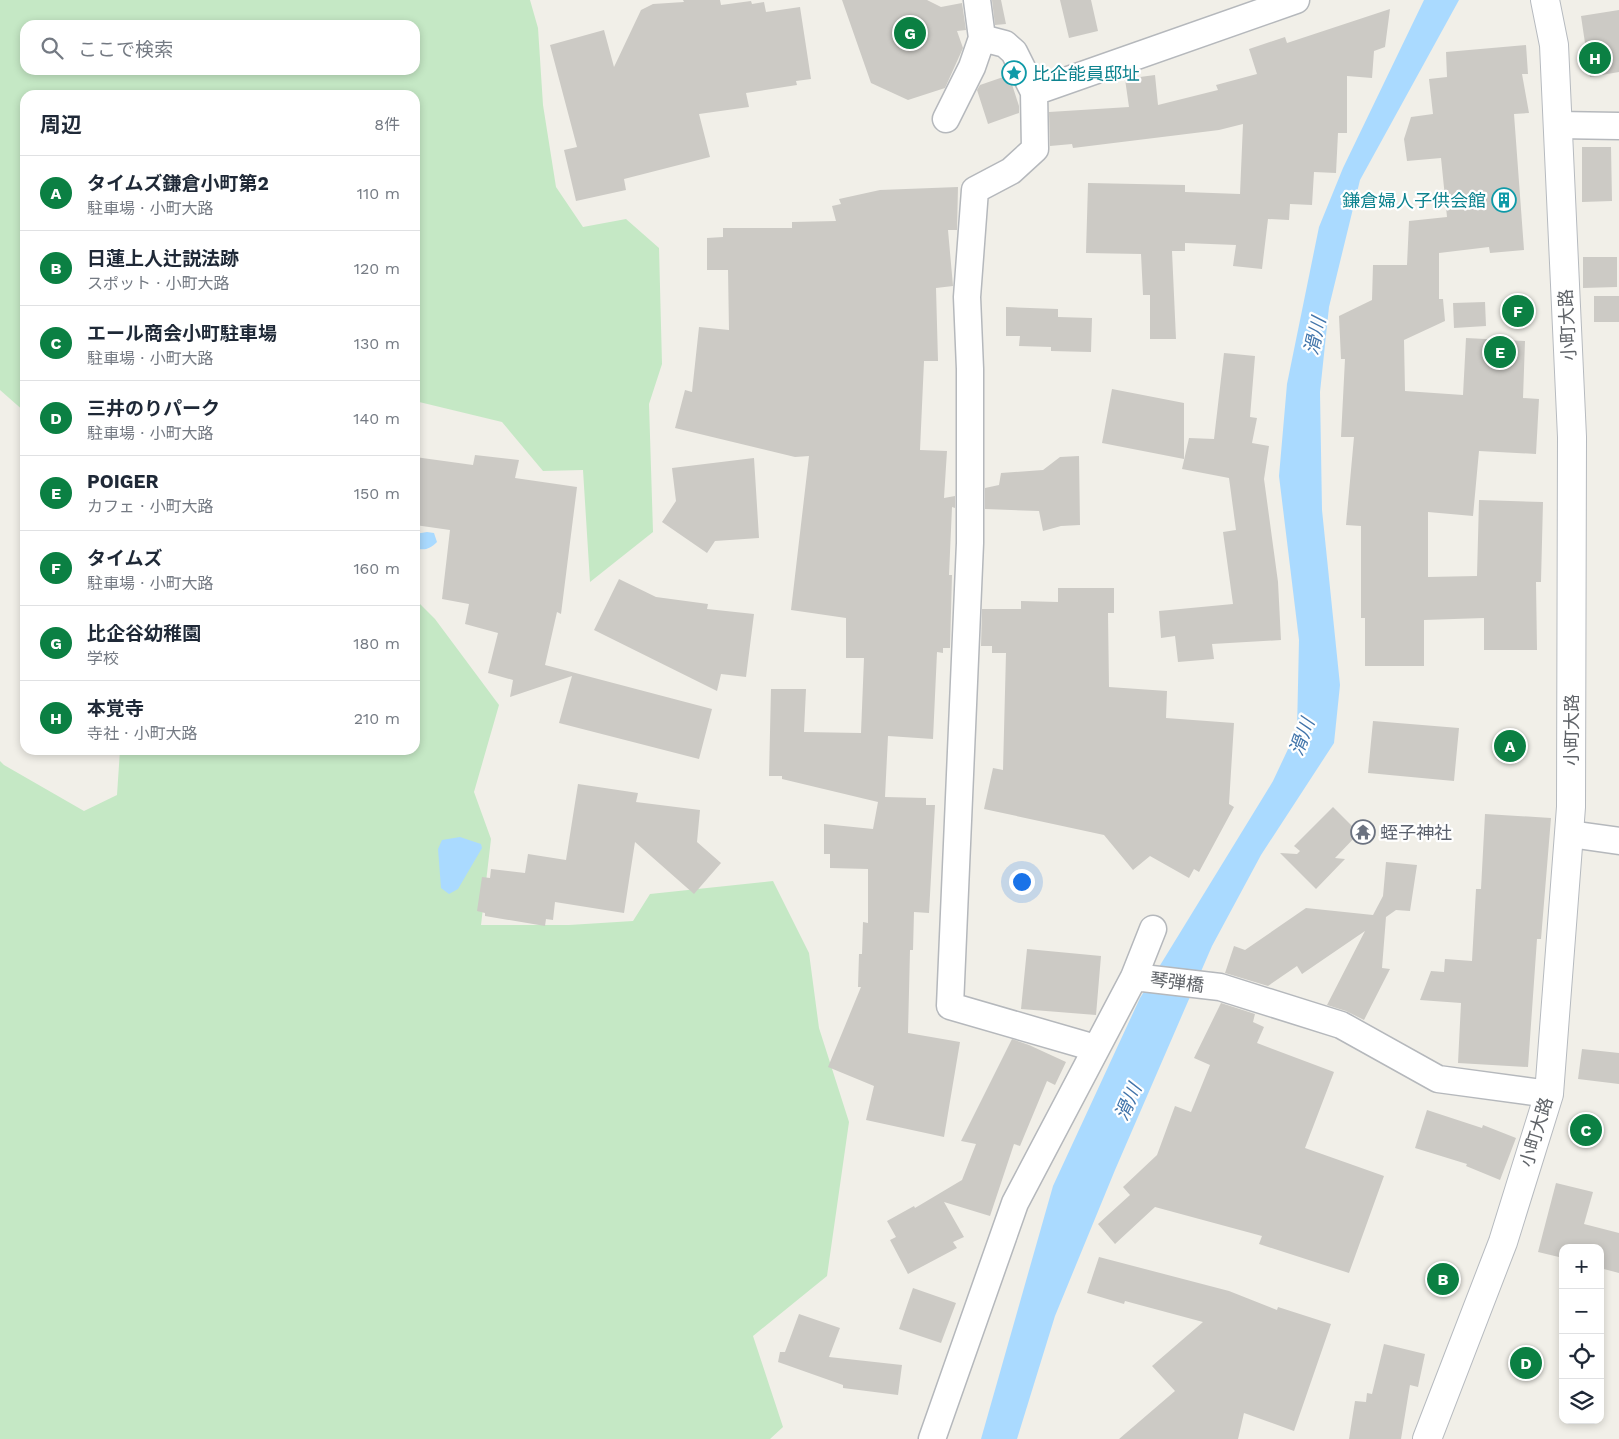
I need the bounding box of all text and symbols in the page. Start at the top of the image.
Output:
pin: G [894,14,926,52]
search box [20,20,420,75]
icon: search [38,34,66,62]
text: ここで検索 [78,38,173,61]
pin: H [1579,39,1611,77]
place icon: 比企能員邸址 [1001,60,1027,86]
place label: 比企能員邸址 [1032,63,1140,84]
text: 周辺 [40,112,82,137]
text: 8件 [374,115,400,134]
text: タイムズ鎌倉小町第2 [87,172,269,195]
text: A [51,184,61,203]
text: 110 m [357,184,400,203]
building icon: 鎌倉婦人子供会館 [1491,187,1517,213]
place label: 鎌倉婦人子供会館 [1342,190,1486,211]
text: 駐車場 · 小町大路 [87,199,214,218]
text: 日蓮上人辻説法跡 [87,247,239,270]
text: B [51,259,61,278]
text: 120 m [354,259,400,278]
text: スポット · 小町大路 [87,274,230,293]
street label: 小町大路 [1555,288,1579,362]
pin: F [1502,292,1534,330]
water label: 滑川 [1300,313,1331,357]
text: エール商会小町駐車場 [87,322,277,345]
pin: E [1484,333,1516,371]
text: C [51,334,61,353]
text: 130 m [354,334,400,353]
text: 駐車場 · 小町大路 [87,349,214,368]
text: 三井のりパーク [87,397,220,420]
text: D [50,409,62,428]
text: 140 m [353,409,400,428]
text: 駐車場 · 小町大路 [87,424,214,443]
text: POIGER [87,470,159,493]
text: E [51,484,61,503]
text: 150 m [354,484,400,503]
text: カフェ · 小町大路 [87,497,214,516]
text: タイムズ [87,547,163,570]
text: F [51,559,61,578]
text: 160 m [353,559,400,578]
text: 駐車場 · 小町大路 [87,574,214,593]
text: 比企谷幼稚園 [87,622,201,645]
text: G [50,634,62,653]
text: 180 m [353,634,400,653]
text: 学校 [87,649,119,668]
street label: 小町大路 [1561,694,1582,766]
text: 本覚寺 [87,697,144,720]
text: H [50,709,62,728]
text: 210 m [354,709,400,728]
water label: 滑川 [1285,713,1320,759]
text: 寺社 · 小町大路 [87,724,198,743]
pin: A [1494,727,1526,765]
temple icon: 蛭子神社 [1350,819,1376,845]
place label: 蛭子神社 [1380,822,1452,843]
your location [1009,869,1035,895]
street label: 琴弾橋 [1149,968,1205,996]
water label: 滑川 [1110,1078,1147,1124]
street label: 小町大路 [1515,1095,1557,1169]
pin: C [1570,1111,1602,1149]
map controls [1559,1244,1604,1424]
button: + [1559,1244,1604,1289]
pin: B [1427,1260,1459,1298]
button: − [1559,1289,1604,1334]
button: locate [1559,1334,1604,1379]
pin: D [1510,1344,1542,1382]
button: layers [1559,1379,1604,1424]

